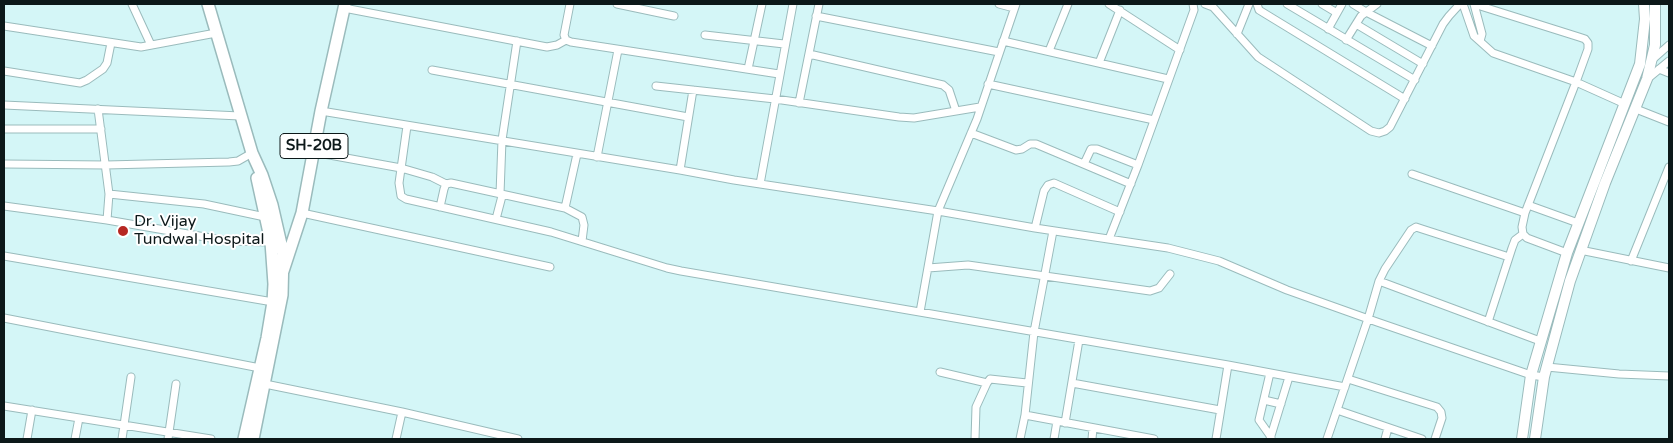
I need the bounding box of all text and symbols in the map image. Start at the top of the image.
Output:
road number: SH-20B [280,134,348,158]
place label: Dr. Vijay Tundwal Hospital [134,212,265,250]
marker: Dr. Vijay Tundwal Hospital [116,224,130,238]

